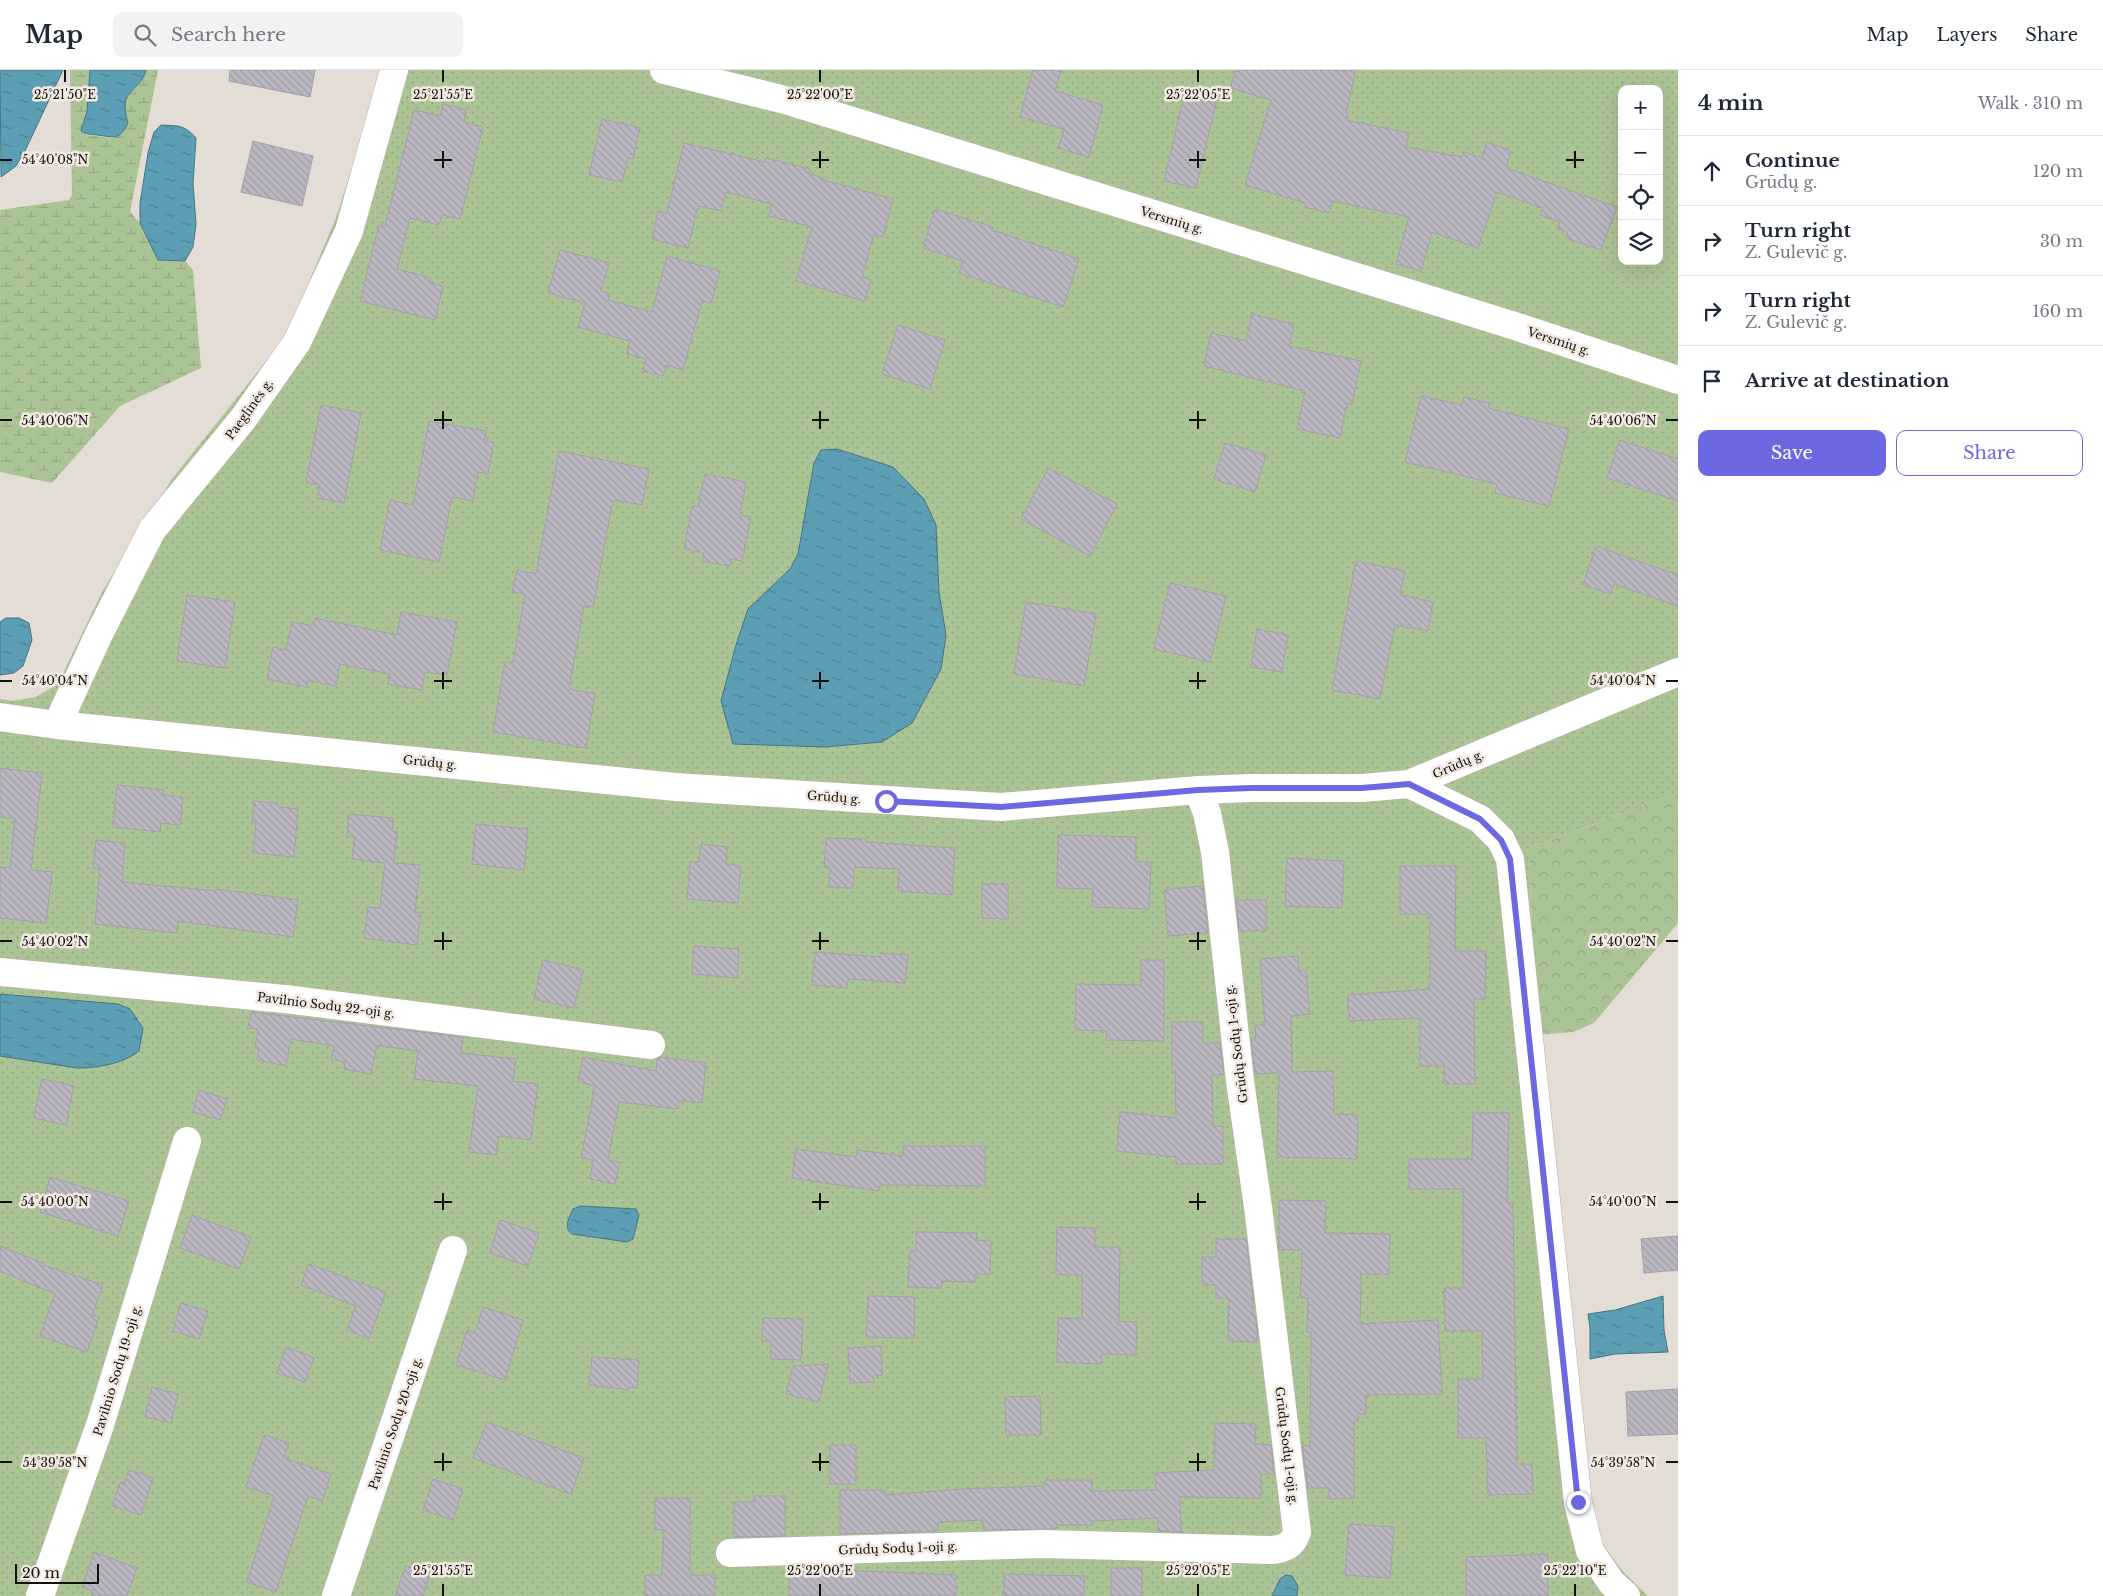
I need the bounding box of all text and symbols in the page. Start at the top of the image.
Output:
search box [113,12,463,57]
text: Map [25,20,83,49]
icon: search [131,21,159,49]
text: Search here [171,23,286,46]
text: Map [1867,24,1908,46]
text: Layers [1936,24,1997,46]
text: Share [2025,24,2078,46]
map controls [1618,85,1663,265]
button: + [1618,85,1663,130]
text: 25°21'50"E [34,87,96,102]
text: 25°21'55"E [413,87,473,102]
text: 25°22'00"E [787,87,853,102]
text: 25°22'05"E [1166,87,1230,102]
text: 4 min [1698,90,1764,116]
text: Walk · 310 m [1978,93,2083,113]
button: − [1618,130,1663,175]
text: Continue [1745,149,1840,172]
text: 54°40'08"N [22,152,88,167]
icon: ahead [1698,157,1726,185]
text: 120 m [2033,161,2083,181]
text: Grūdų g. [1745,172,1817,192]
button: locate [1618,175,1663,220]
street label: Versmių g. [1138,203,1205,237]
text: Turn right [1745,219,1851,242]
button: layers [1618,220,1663,265]
icon: right [1698,227,1726,255]
text: 30 m [2040,231,2083,251]
text: Z. Gulevič g. [1745,242,1847,262]
text: Turn right [1745,289,1851,312]
icon: right [1698,297,1726,325]
text: 160 m [2032,301,2083,321]
text: Z. Gulevič g. [1745,312,1847,332]
street label: Versmių g. [1525,323,1592,358]
icon: arrive [1698,367,1726,395]
text: Arrive at destination [1745,369,1949,392]
street label: Paeglinės g. [222,376,276,442]
text: 54°40'06"N [21,413,89,428]
text: 54°40'06"N [1589,413,1657,428]
button: Save [1698,430,1886,476]
button: Share [1896,430,2083,476]
text: 54°40'04"N [22,673,88,688]
text: 54°40'04"N [1590,673,1656,688]
street label: Grūdų g. [1430,747,1486,781]
street label: Grūdų g. [402,752,458,772]
street label: Grūdų g. [806,788,862,806]
route start [875,790,898,813]
text: 54°40'02"N [22,934,89,949]
text: 54°40'02"N [1590,934,1657,949]
street label: Grūdų Sodų 1-oji g. [1221,984,1251,1104]
street label: Pavilnio Sodų 22-oji g. [256,989,396,1021]
text: 54°40'00"N [21,1194,89,1209]
text: 54°40'00"N [1589,1194,1657,1209]
street label: Pavilnio Sodų 19-oji g. [90,1302,144,1438]
street label: Pavilnio Sodų 20-oji g. [365,1355,425,1491]
street label: Grūdų Sodų 1-oji g. [1272,1386,1302,1506]
text: 54°39'58"N [23,1455,87,1470]
text: 54°39'58"N [1591,1455,1655,1470]
route end [1567,1491,1590,1514]
street label: Grūdų Sodų 1-oji g. [838,1538,958,1558]
scale bar [15,1561,99,1584]
text: 25°21'55"E [413,1563,473,1578]
text: 25°22'00"E [787,1563,853,1578]
text: 25°22'05"E [1166,1563,1230,1578]
text: 25°22'10"E [1544,1563,1607,1578]
text: 20 m [22,1564,60,1582]

